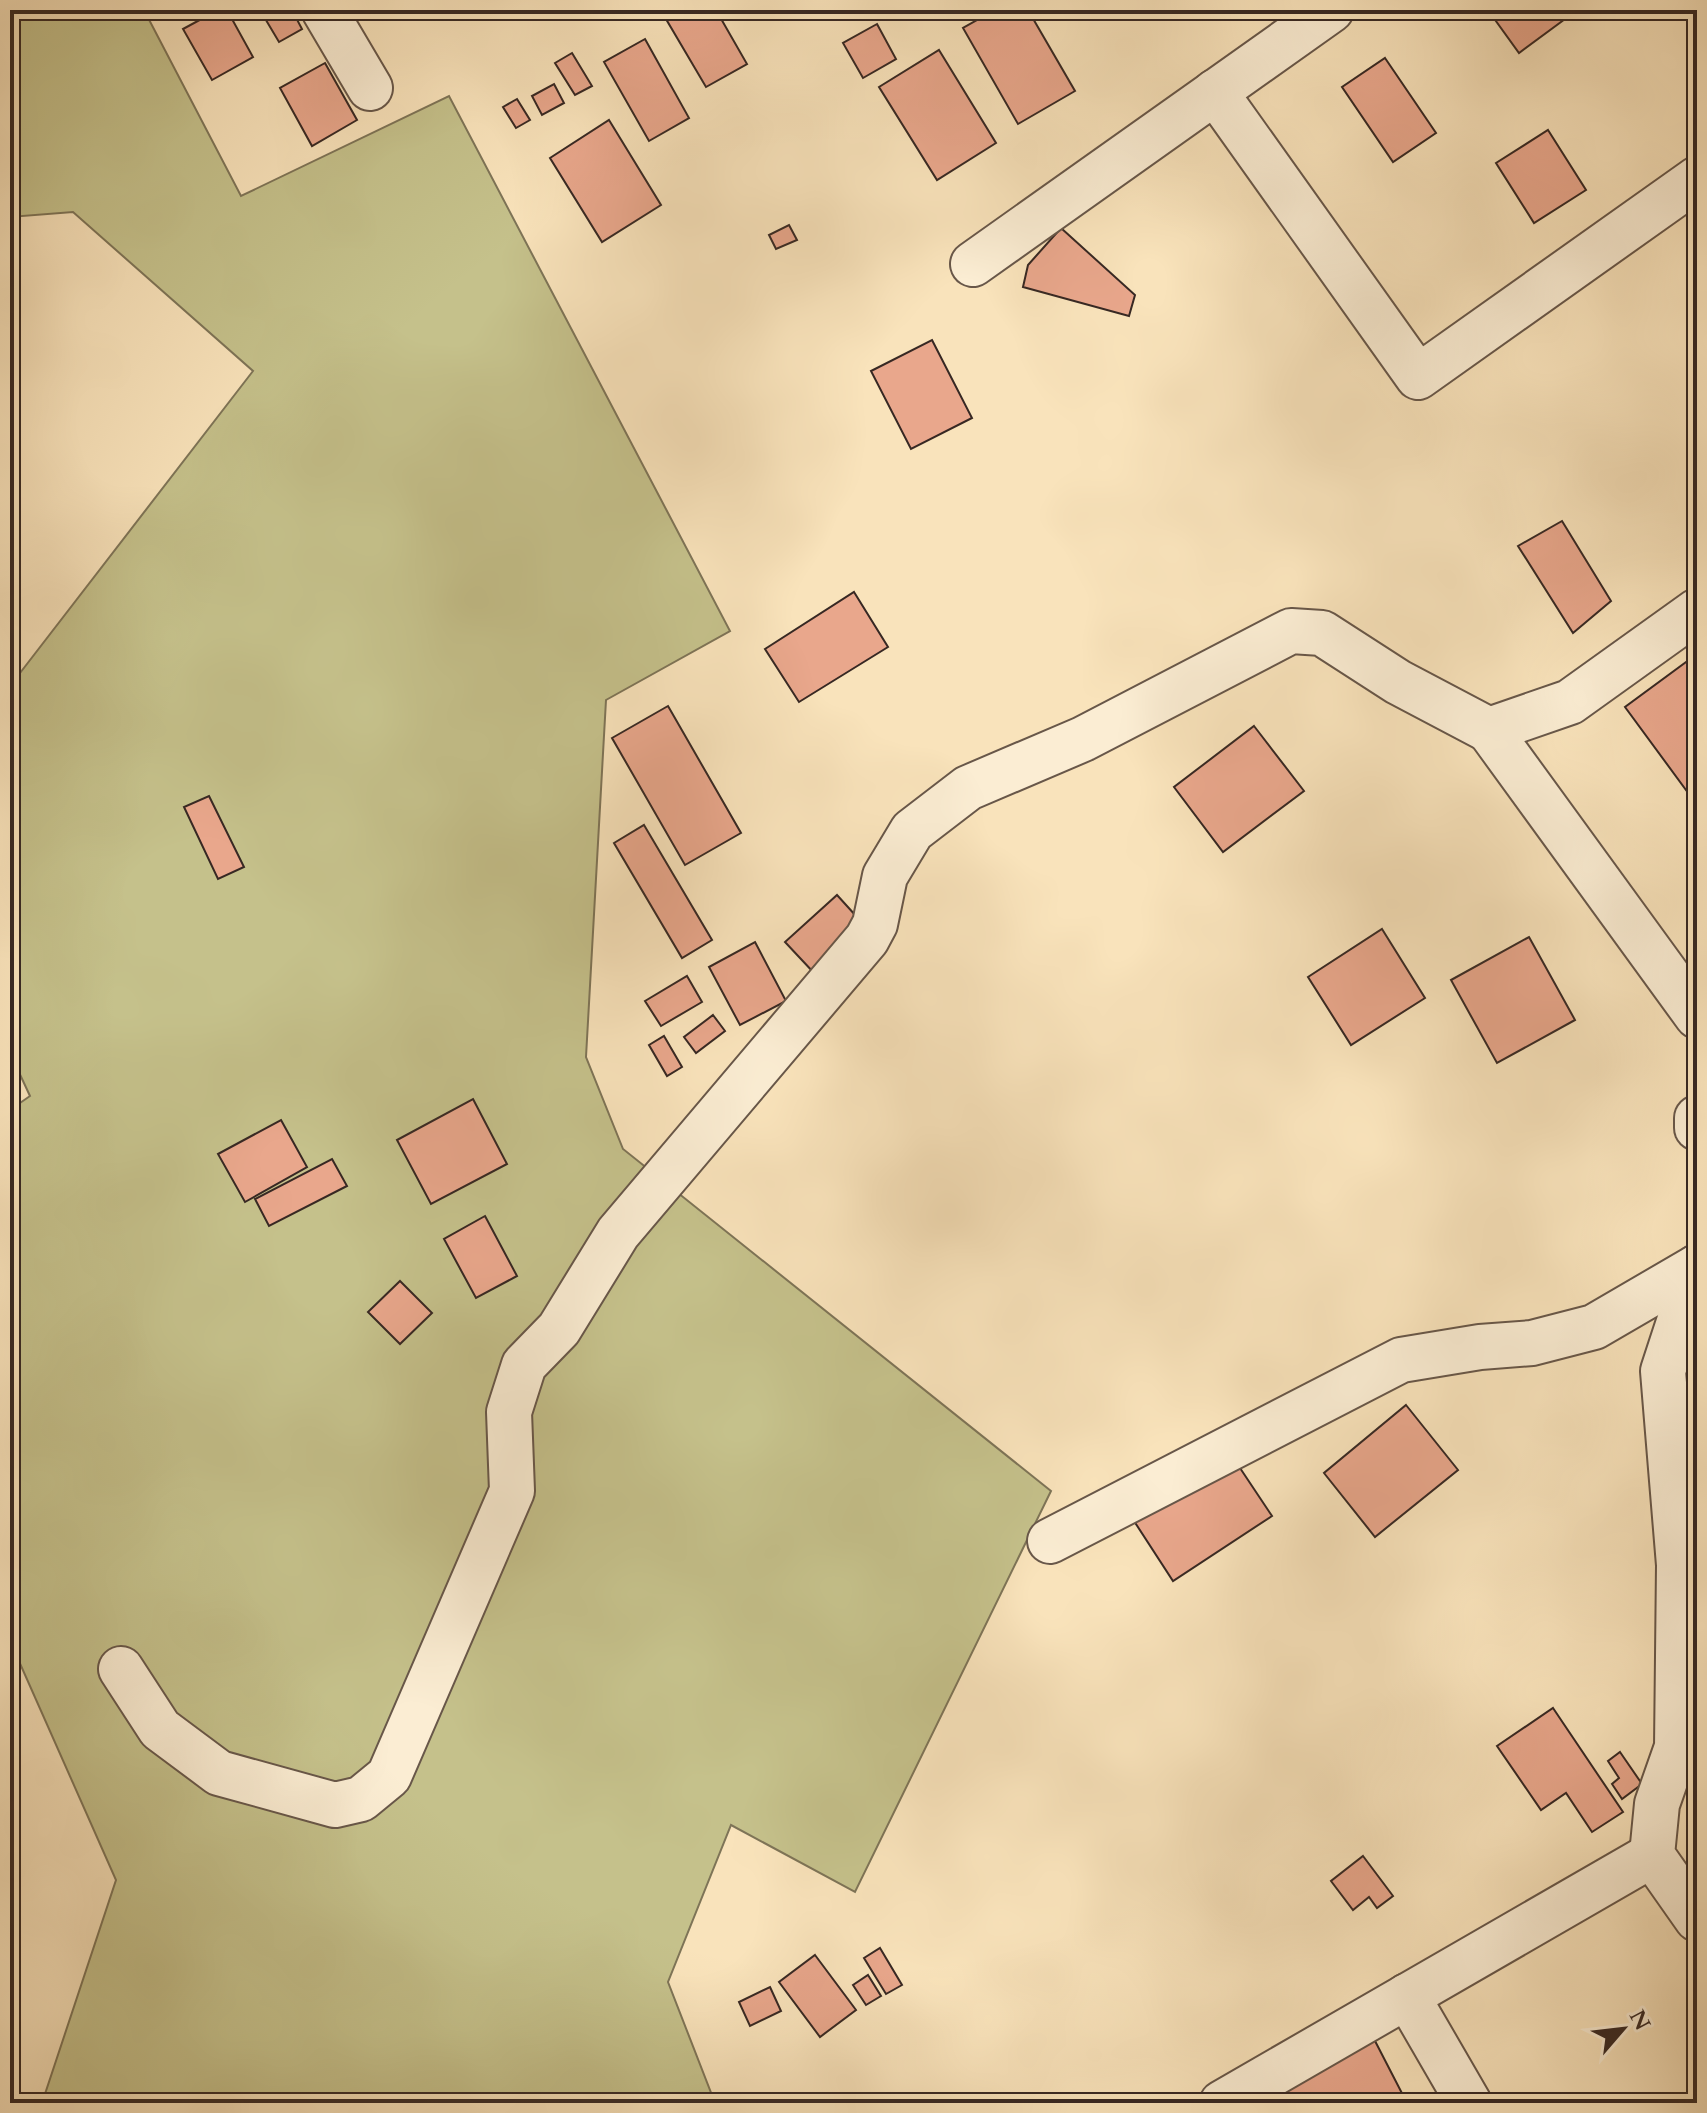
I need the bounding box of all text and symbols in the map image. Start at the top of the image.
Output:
north arrow [1583,1989,1663,2069]
text: N [1622,2005,1658,2036]

